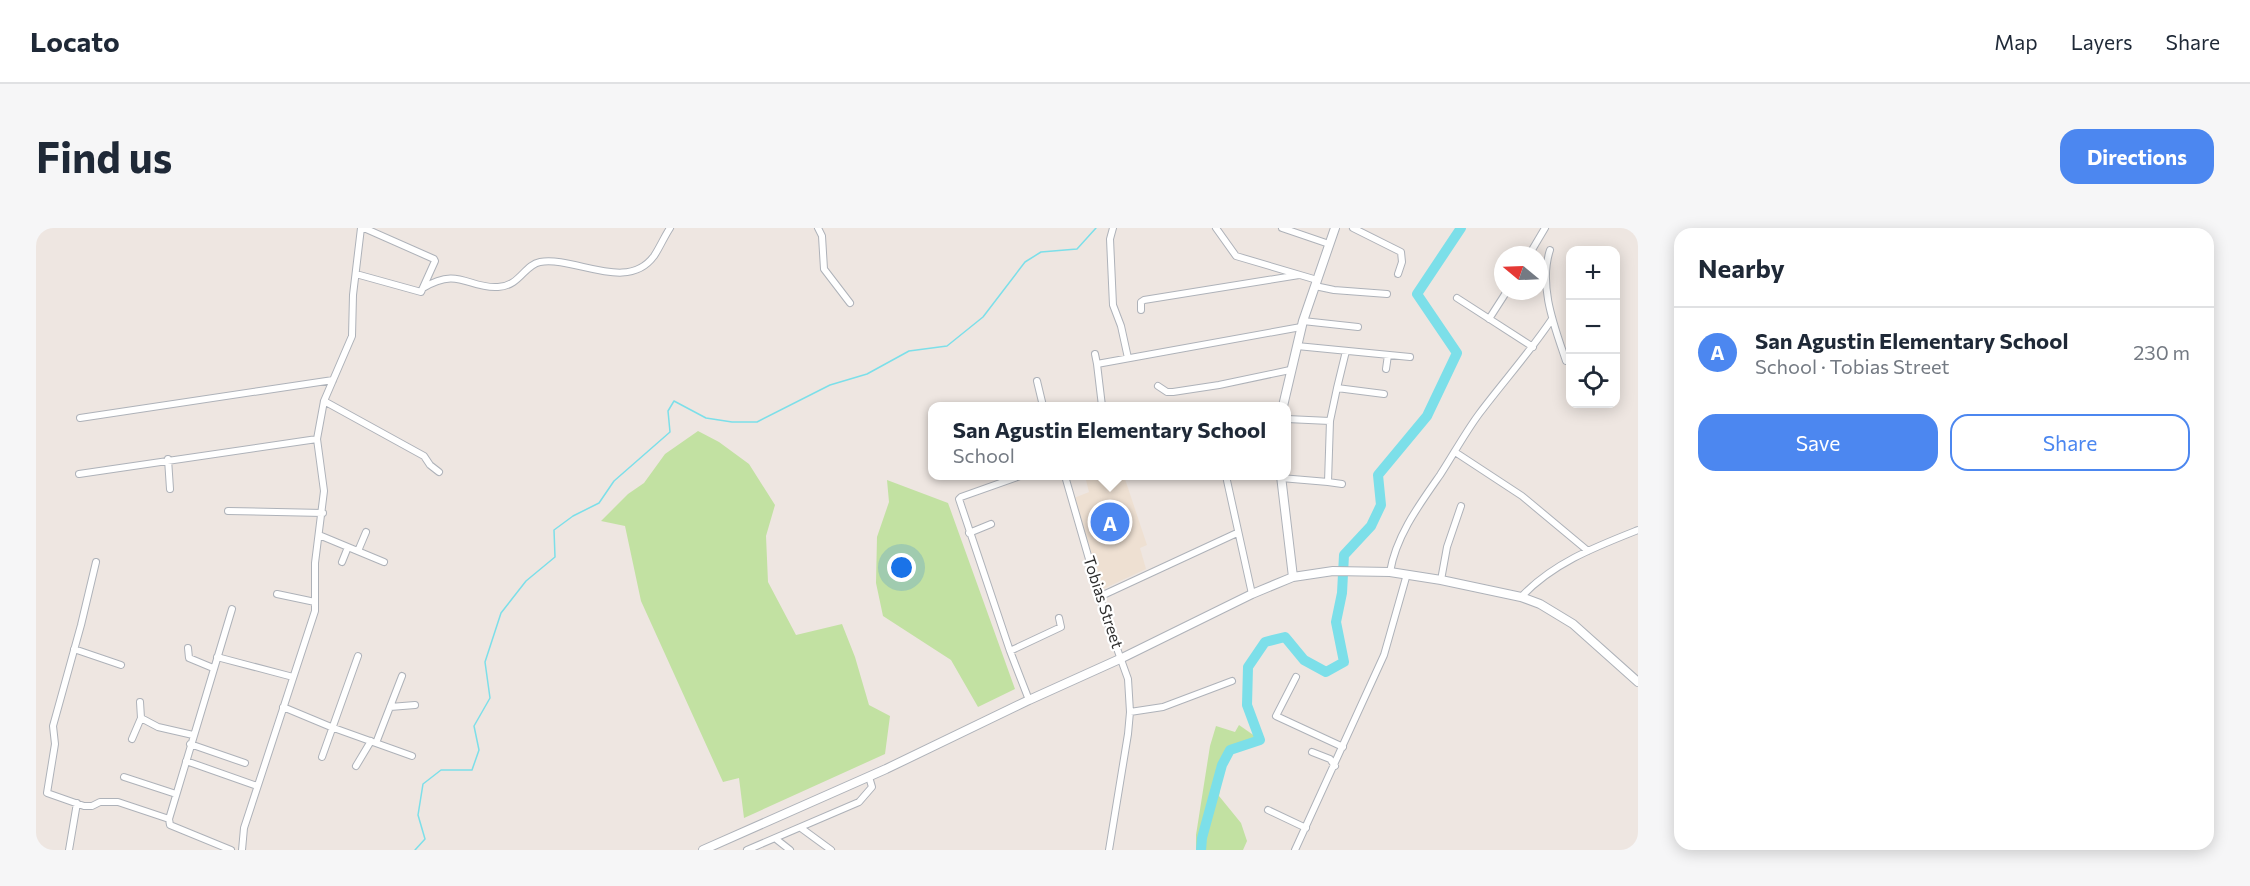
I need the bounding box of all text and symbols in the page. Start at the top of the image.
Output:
text: Locato [30,24,120,58]
text: Map [1994,29,2038,54]
text: Layers [2071,29,2133,54]
text: Share [2166,29,2220,54]
button: Directions [2060,129,2214,184]
text: Find us [36,130,172,182]
north arrow [1494,246,1548,300]
map controls [1566,246,1620,408]
button: + [1566,246,1620,300]
text: Nearby [1698,252,1785,283]
button: − [1566,300,1620,354]
text: San Agustin Elementary School [1755,327,2068,354]
text: A [1710,340,1725,364]
text: 230 m [2133,340,2190,364]
button: locate [1566,354,1620,408]
text: School · Tobias Street [1755,354,1950,378]
popup [928,402,1291,480]
button: Save [1698,414,1938,471]
button: Share [1950,414,2190,471]
text: San Agustin Elementary School [953,416,1266,443]
text: School [953,443,1015,467]
pin: A [1090,500,1130,544]
your location [887,553,916,582]
street label: Tobias Street [1080,553,1128,651]

